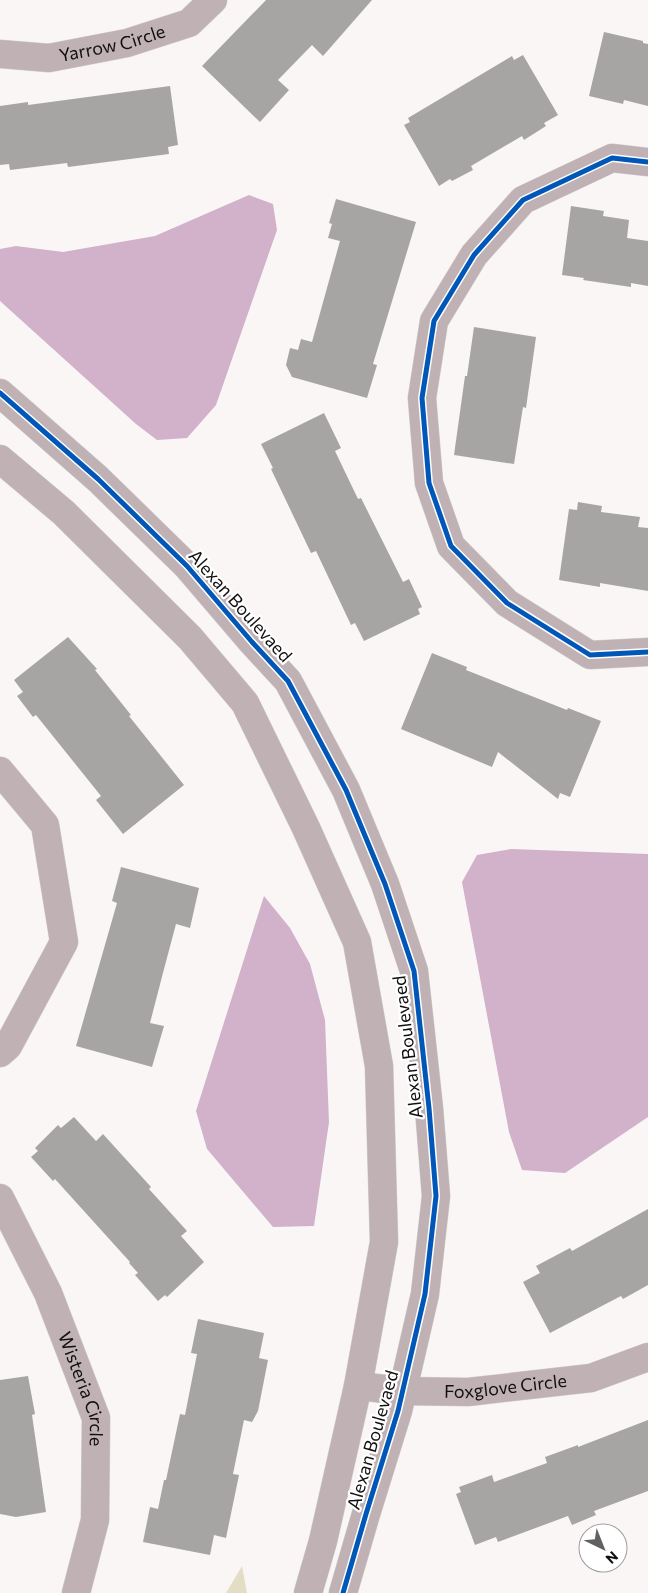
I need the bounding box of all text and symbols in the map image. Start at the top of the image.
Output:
street label: Yarrow Circle [57,19,168,66]
street label: Alexan Boulevaed [184,545,297,666]
street label: Alexan Boulevaed [387,974,427,1120]
street label: Wisteria Circle [54,1329,108,1447]
street label: Alexan Boulevaed [342,1368,402,1512]
street label: Foxglove Circle [444,1369,568,1402]
north arrow [578,1523,628,1573]
text: N [603,1548,622,1568]

